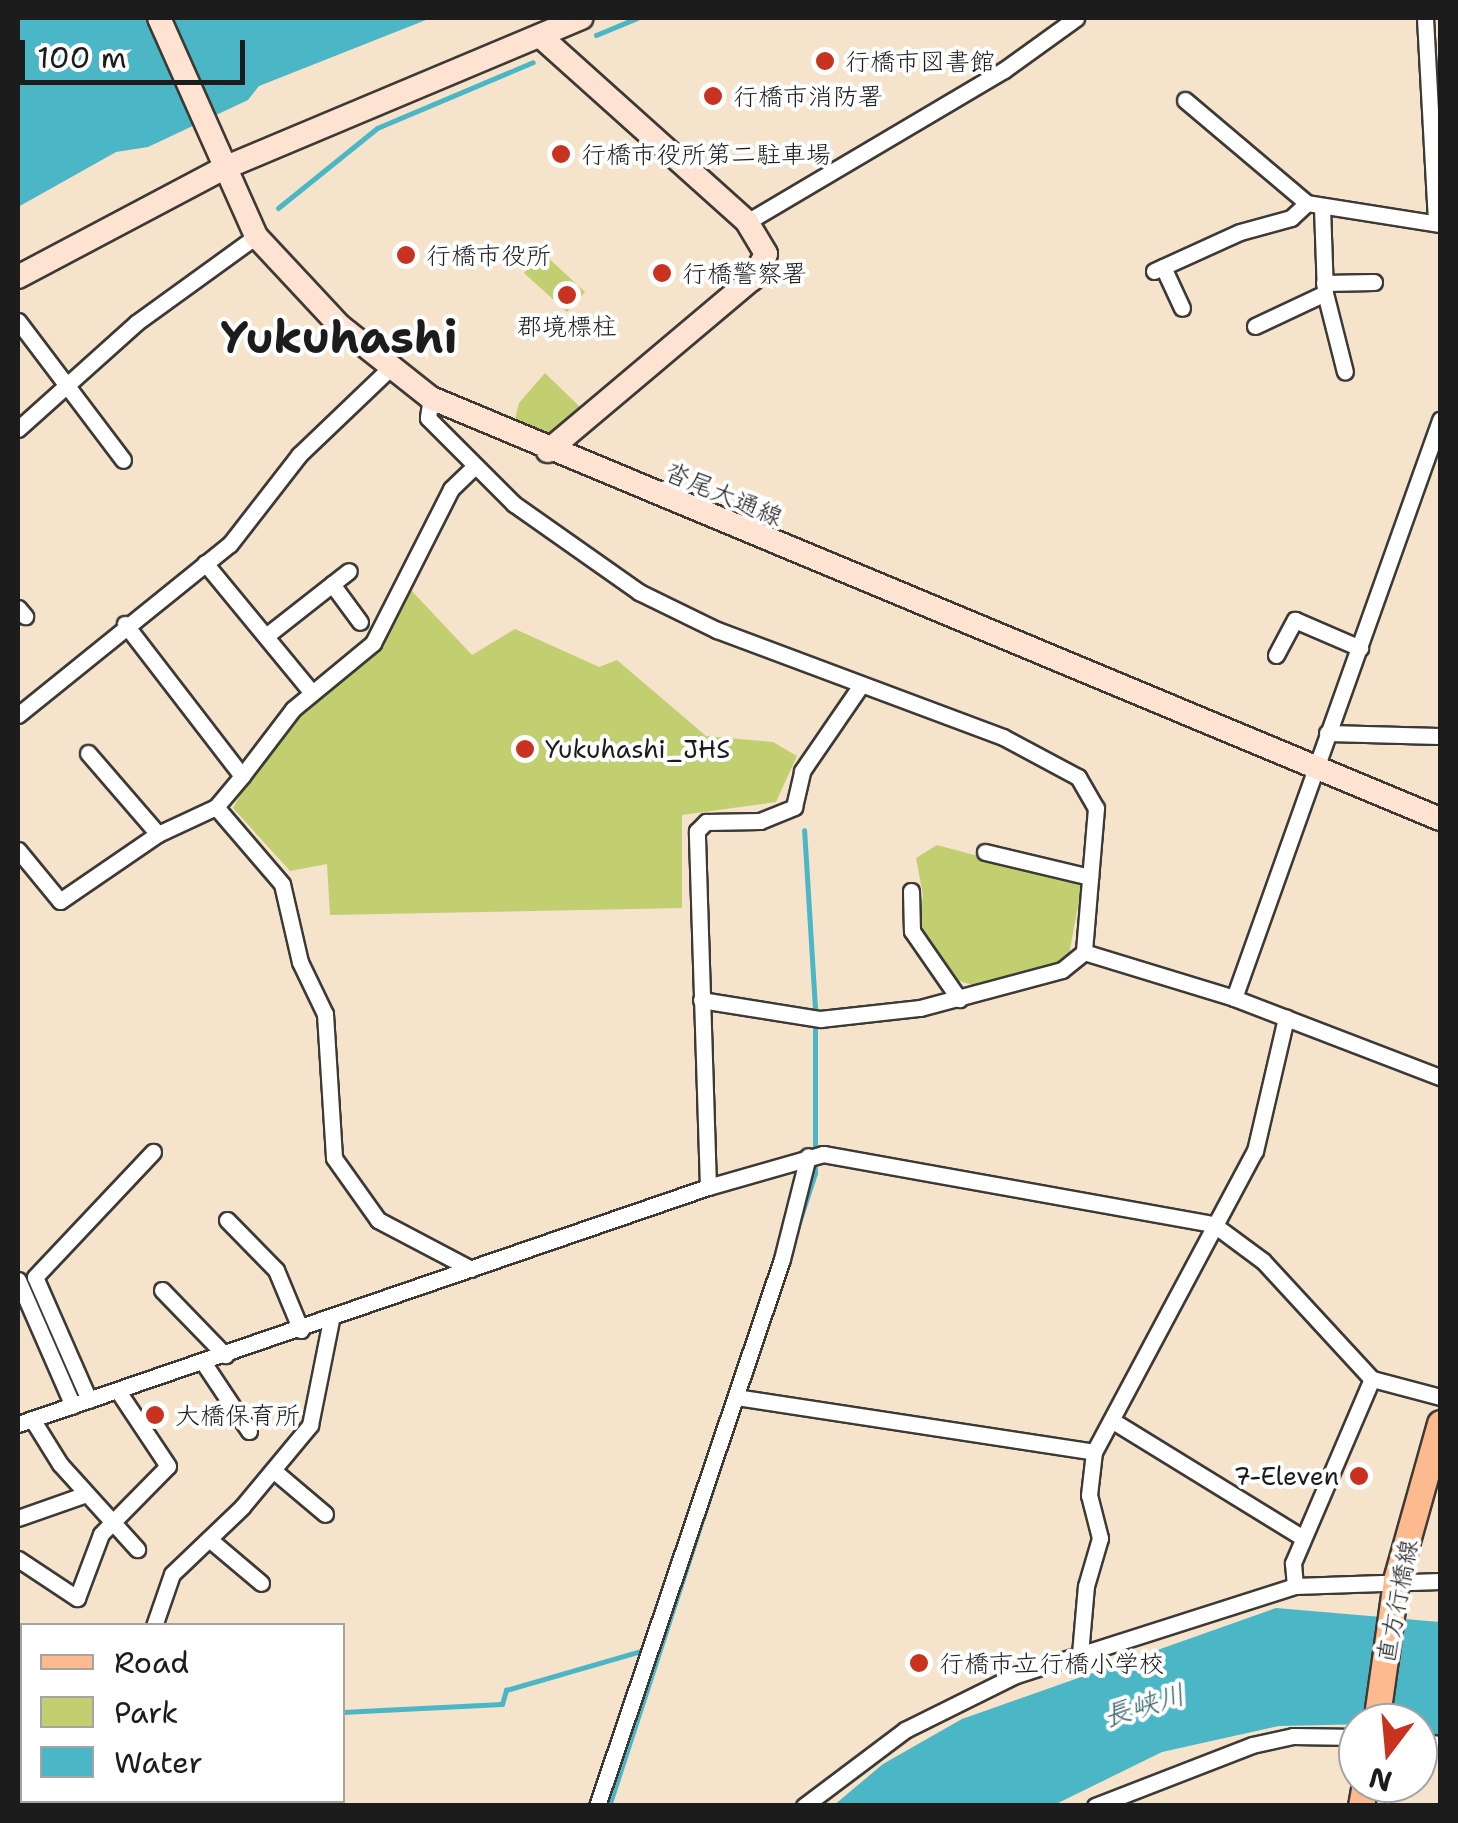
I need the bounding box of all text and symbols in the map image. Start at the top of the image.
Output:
scale bar [25,20,250,82]
text: 100 m [37,37,127,78]
place label: 行橋市図書館 [845,46,995,76]
marker: 行橋市図書館 [814,50,836,72]
place label: 行橋市消防署 [733,81,883,111]
marker: 行橋市消防署 [702,85,724,107]
place label: 行橋市役所第二駐車場 [581,139,831,169]
marker: 行橋市役所第二駐車場 [550,143,572,165]
place label: 行橋市役所 [426,240,551,270]
marker: 行橋市役所 [395,244,417,266]
place label: 行橋警察署 [682,258,807,288]
marker: 行橋警察署 [651,262,673,284]
marker: 郡境標柱 [556,284,578,306]
district label: Yukuhashi [221,311,457,365]
place label: 郡境標柱 [517,311,617,341]
street label: 沓尾大通線 [661,456,787,532]
place label: Yukuhashi_JHS [545,734,730,764]
marker: Yukuhashi_JHS [514,738,536,760]
place label: 大橋保育所 [175,1400,300,1430]
marker: 大橋保育所 [144,1404,166,1426]
place label: 7-Eleven [1234,1461,1339,1491]
marker: 7-Eleven [1348,1465,1370,1487]
street label: 直方行橋線 [1370,1537,1424,1665]
legend [20,1623,345,1803]
text: Road [114,1642,189,1683]
place label: 行橋市立行橋小学校 [939,1648,1164,1678]
marker: 行橋市立行橋小学校 [908,1652,930,1674]
water label: 長峡川 [1099,1677,1189,1733]
text: Park [114,1692,178,1733]
north arrow [1338,1703,1438,1803]
text: Water [114,1742,203,1783]
text: N [1364,1759,1396,1801]

